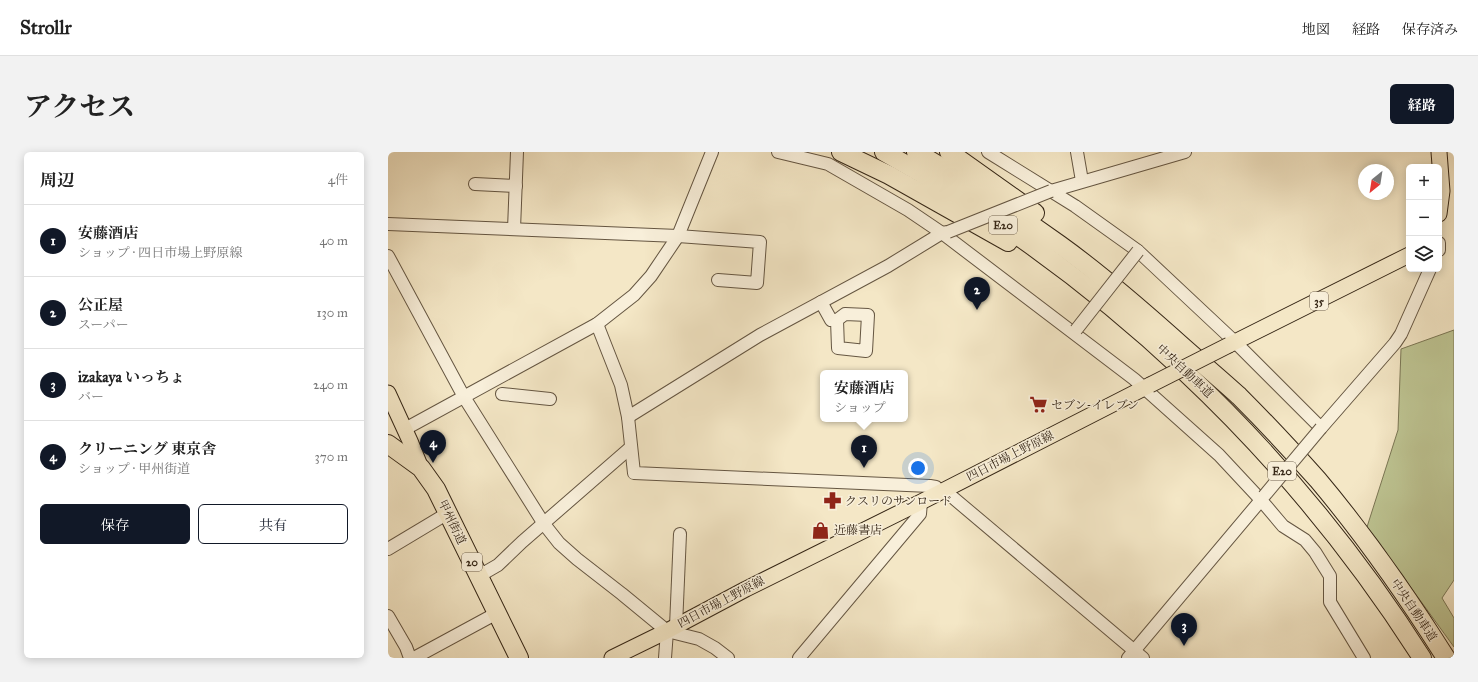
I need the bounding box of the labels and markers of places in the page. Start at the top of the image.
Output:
pin: 2 [964,277,990,310]
supermarket icon: セブン-イレブン [1028,395,1048,415]
place label: セブン-イレブン [1051,398,1139,412]
pin: 4 [420,430,446,463]
pin: 1 [851,435,877,468]
pharmacy icon: クスリのサンロード [822,491,842,511]
place label: クスリのサンロード [845,494,952,508]
shop icon: 近藤書店 [811,520,831,540]
place label: 近藤書店 [834,523,882,537]
pin: 3 [1171,613,1197,646]

